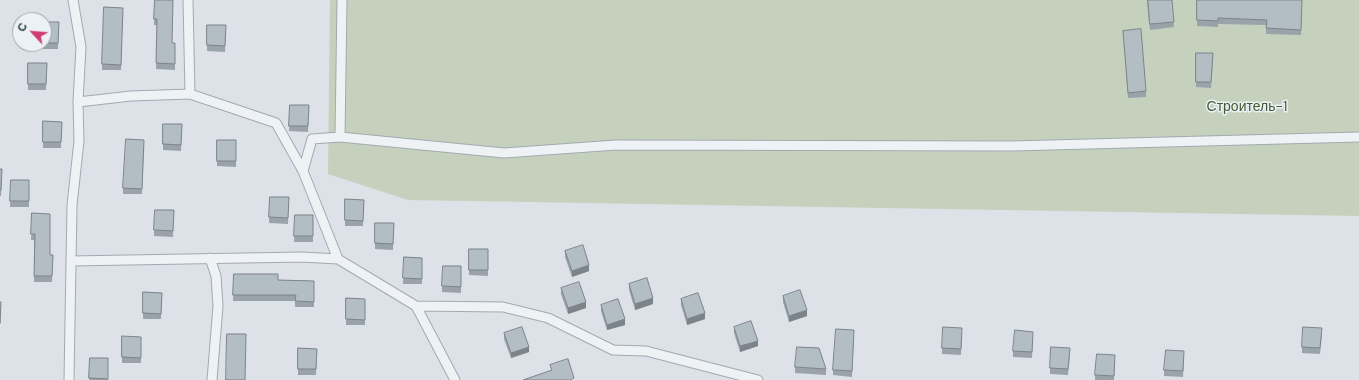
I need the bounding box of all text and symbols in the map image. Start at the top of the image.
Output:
north arrow [12,12,52,52]
text: С [14,21,30,34]
park label: Строитель-1 [1207,99,1287,115]

